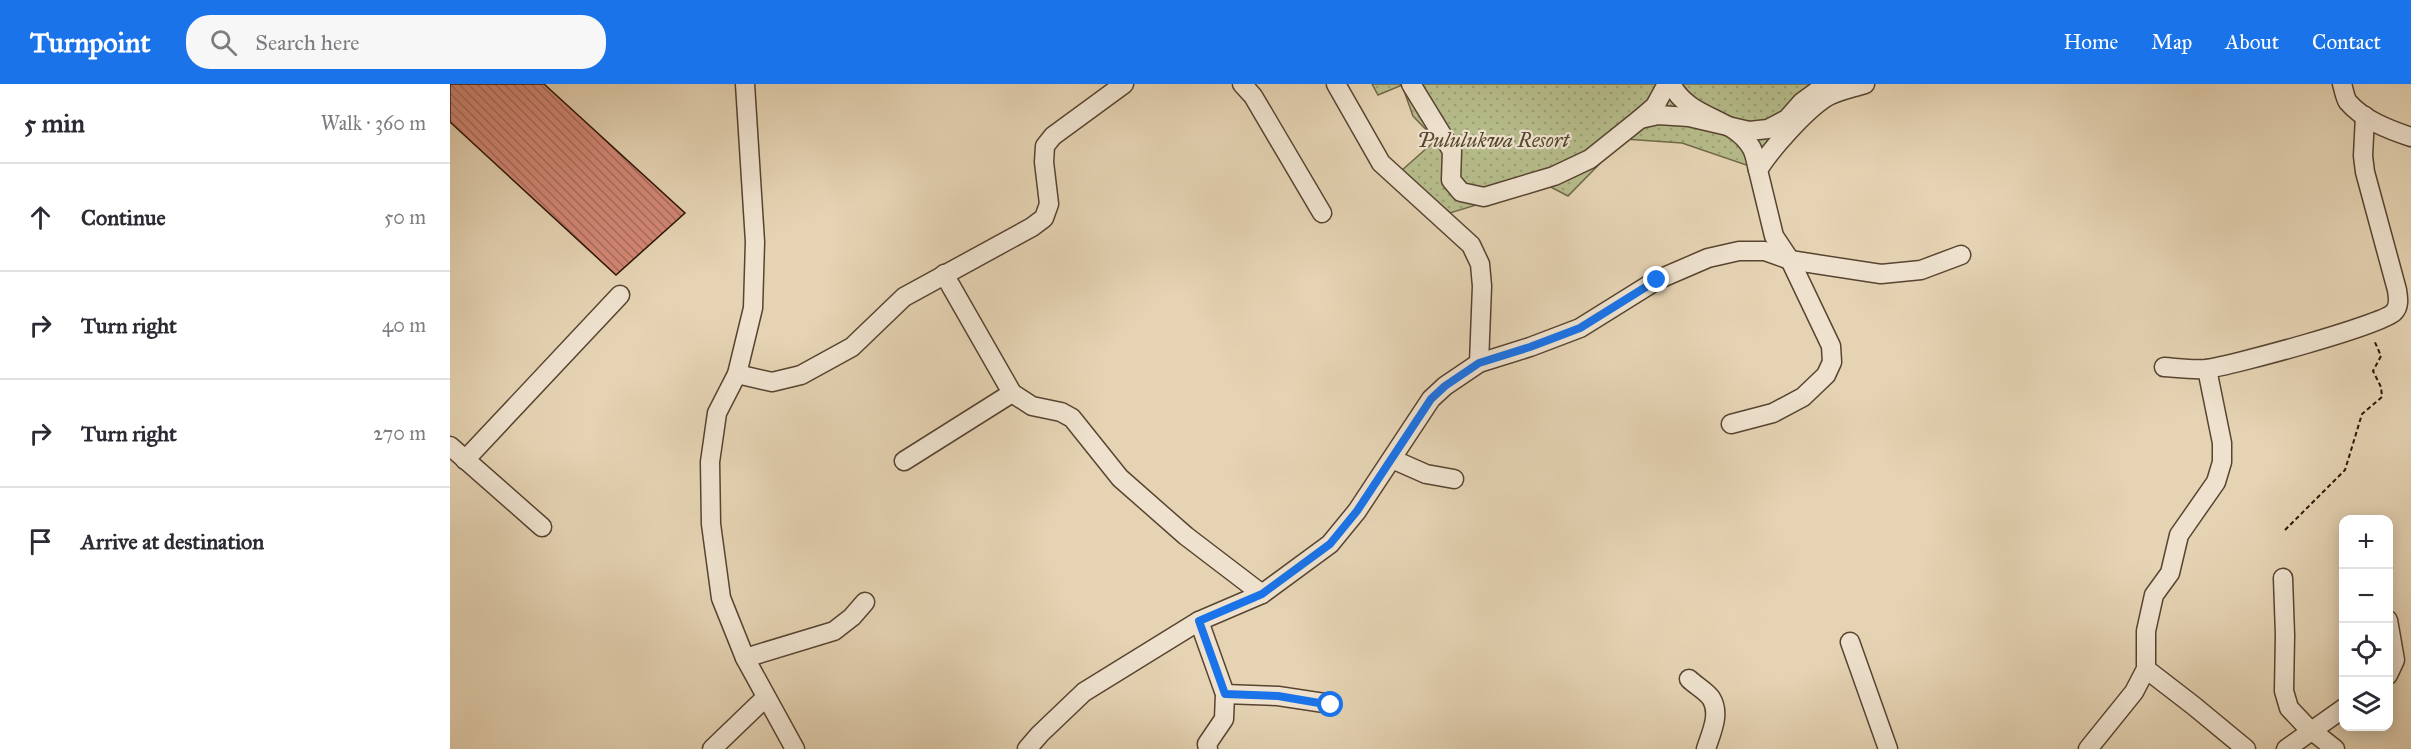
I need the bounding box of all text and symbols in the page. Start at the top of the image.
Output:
search box [186,15,606,69]
text: Turnpoint [30,25,150,60]
icon: search [207,26,240,59]
text: Search here [255,29,359,56]
text: Home [2063,29,2118,55]
text: Map [2151,29,2192,55]
text: About [2225,29,2279,55]
text: Contact [2312,29,2381,55]
text: 5 min [24,107,85,139]
text: Walk · 360 m [321,111,426,135]
park label: Pululukwa Resort [1417,127,1570,153]
icon: ahead [24,201,57,234]
text: Continue [81,204,166,231]
text: 50 m [384,205,426,229]
route end [1643,266,1669,292]
icon: right [24,309,57,342]
text: Turn right [81,312,177,339]
text: 40 m [382,313,426,337]
icon: right [24,417,57,450]
text: Turn right [81,420,177,447]
text: 270 m [373,421,426,445]
map controls [2339,515,2393,731]
button: + [2339,515,2393,569]
icon: arrive [24,525,57,558]
text: Arrive at destination [81,528,264,555]
button: − [2339,569,2393,623]
button: locate [2339,623,2393,677]
button: layers [2339,677,2393,731]
route start [1317,691,1343,717]

